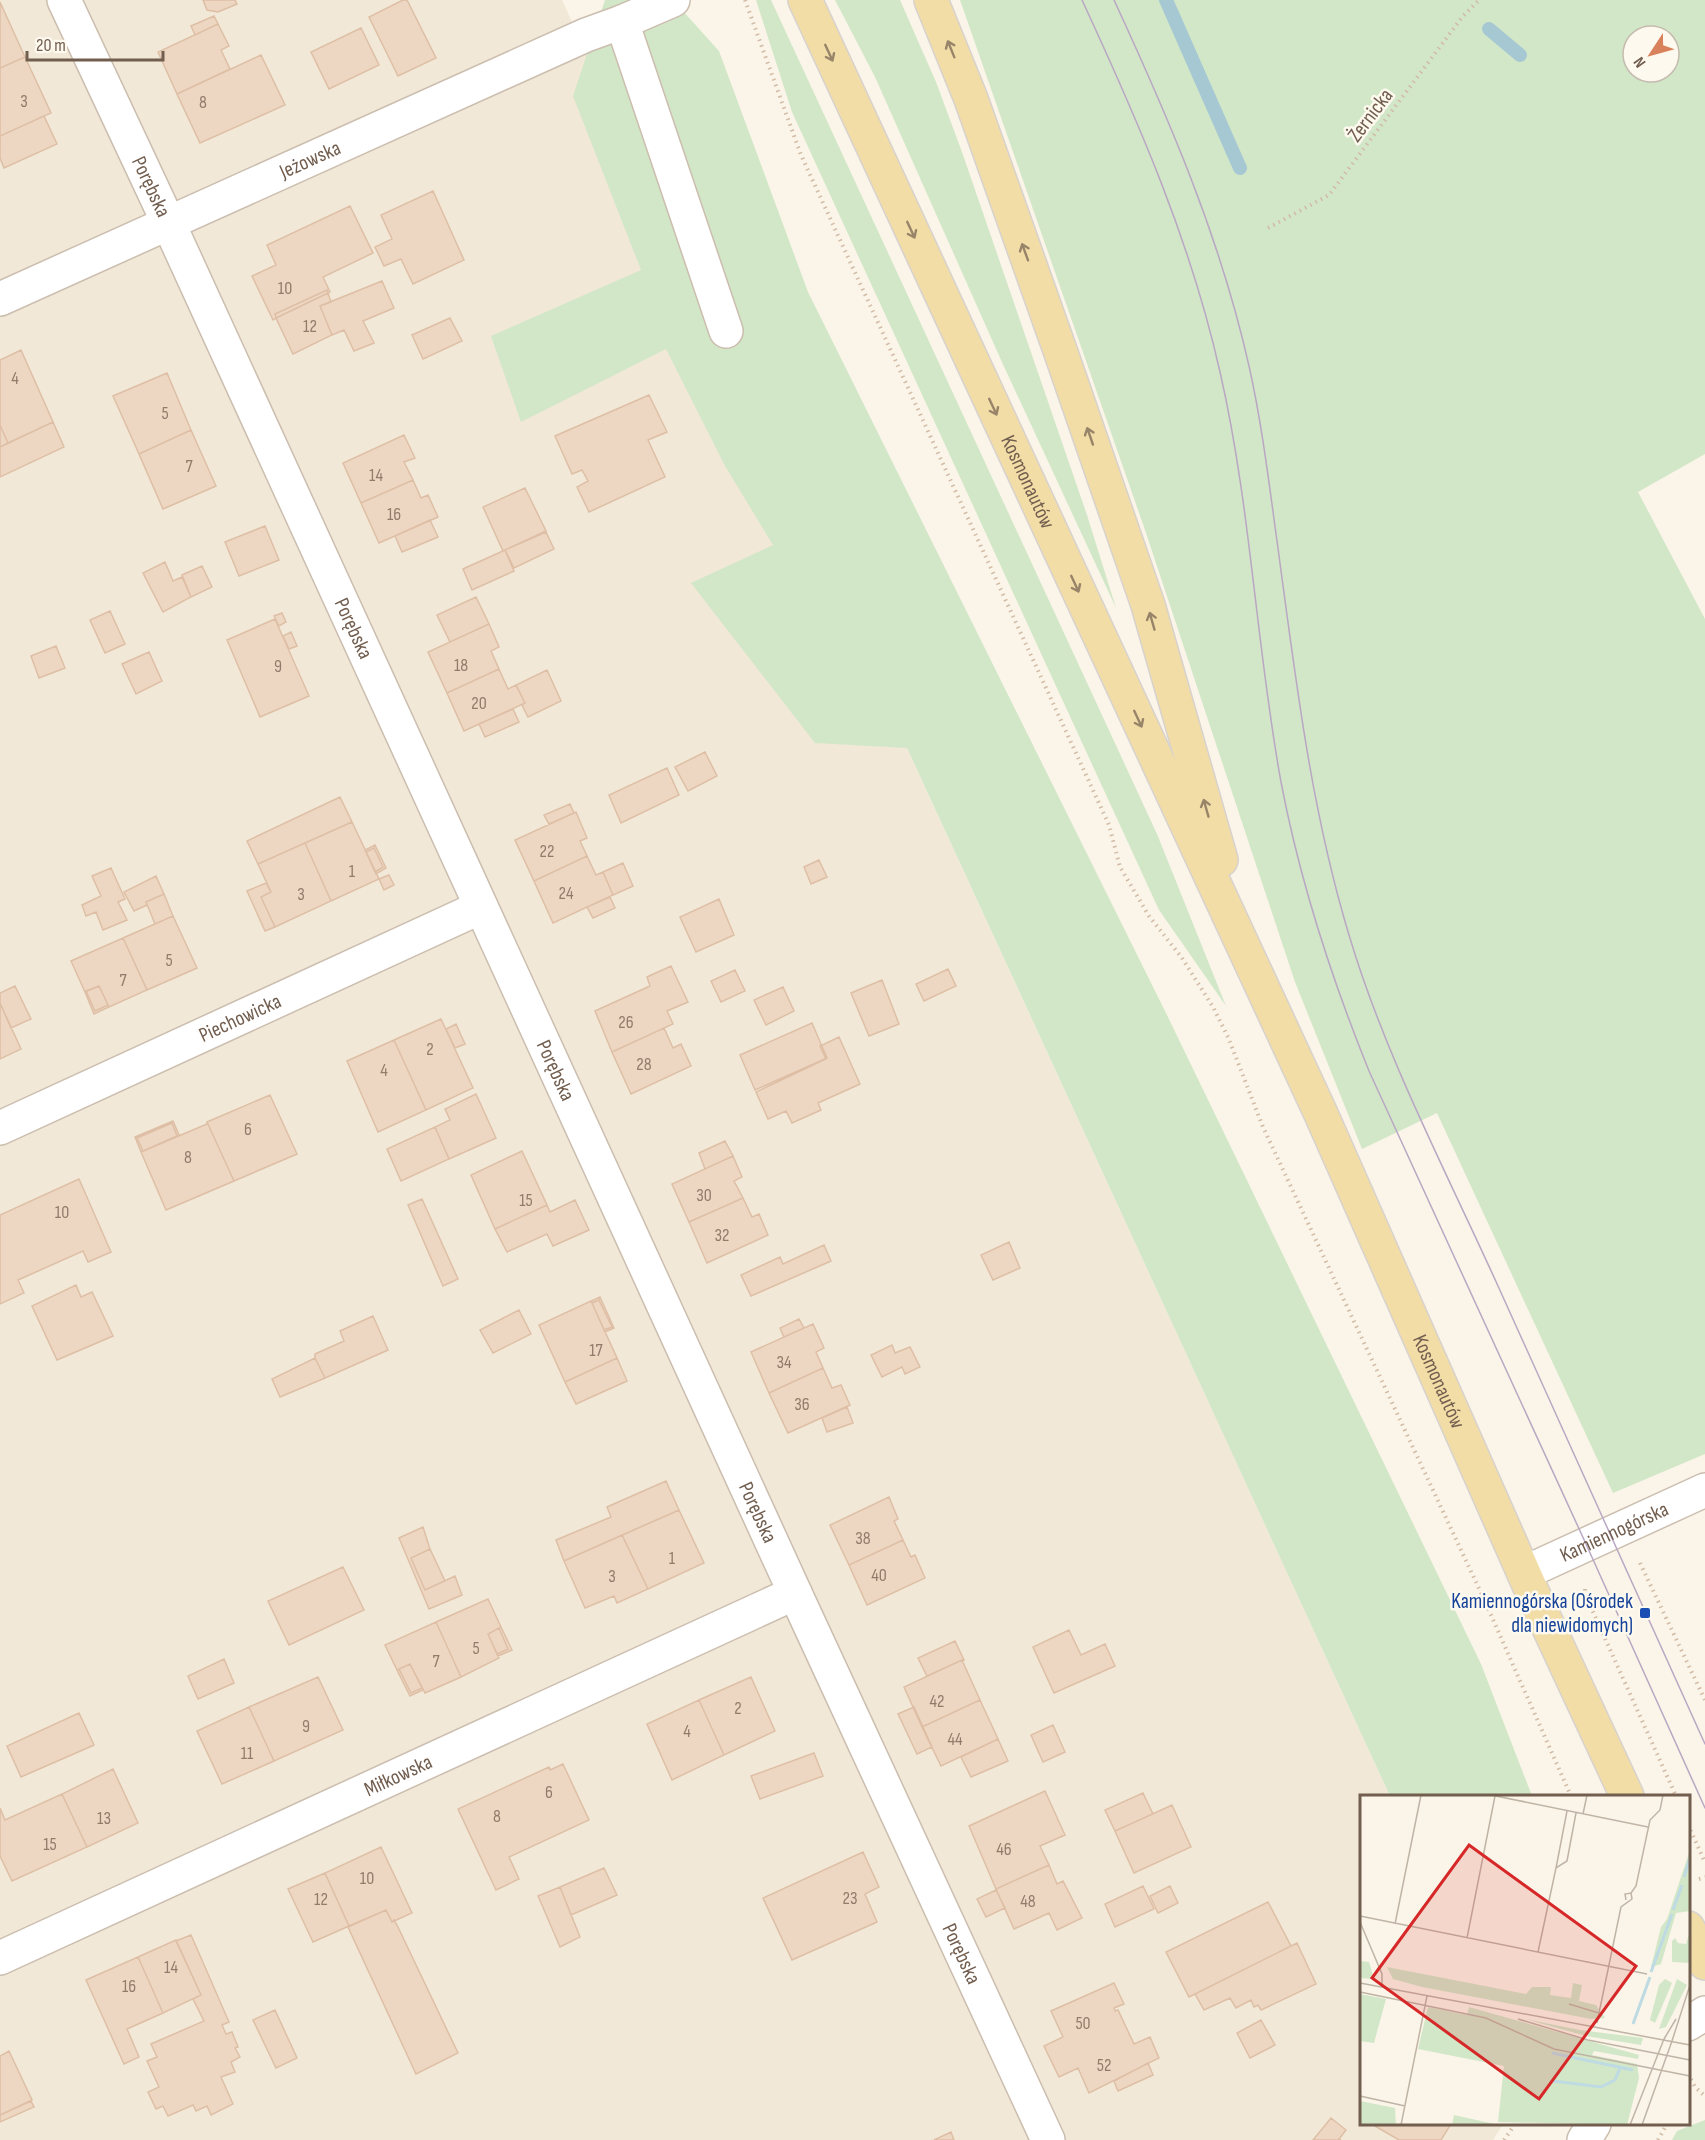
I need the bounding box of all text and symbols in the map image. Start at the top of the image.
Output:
scale bar [27,24,164,62]
north arrow [1621,24,1681,84]
text: 20 m [36,35,66,56]
one-way arrow [945,41,956,59]
one-way arrow [824,44,836,62]
text: N [1630,53,1650,71]
street label: Żernicka [1342,84,1398,147]
house number: 3 [20,91,28,112]
house number: 8 [199,92,207,113]
street label: Jeżowska [275,135,345,185]
street label: Porębska [126,152,176,221]
one-way arrow [907,221,918,239]
one-way arrow [1019,243,1030,262]
house number: 10 [278,278,292,299]
house number: 12 [303,316,317,337]
house number: 4 [11,368,19,389]
one-way arrow [988,397,1000,415]
house number: 5 [161,403,169,424]
one-way arrow [1083,427,1094,446]
street label: Kosmonautów [995,431,1060,533]
house number: 7 [185,456,193,477]
house number: 14 [369,465,383,486]
house number: 16 [387,504,401,525]
one-way arrow [1070,574,1082,592]
street label: Porębska [329,594,378,663]
one-way arrow [1146,612,1157,631]
house number: 18 [454,655,468,676]
house number: 9 [274,656,282,677]
house number: 20 [471,693,487,714]
one-way arrow [1133,710,1145,728]
one-way arrow [1200,799,1211,818]
house number: 22 [540,841,554,862]
house number: 1 [349,861,356,882]
house number: 24 [559,883,574,904]
house number: 3 [297,884,305,905]
house number: 5 [165,950,173,971]
house number: 7 [119,970,127,991]
street label: Piechowicka [195,989,285,1048]
house number: 26 [618,1012,634,1033]
street label: Porębska [531,1036,580,1105]
house number: 2 [426,1039,434,1060]
house number: 28 [636,1054,652,1075]
house number: 4 [380,1060,388,1081]
house number: 6 [244,1119,252,1140]
house number: 8 [184,1147,192,1168]
house number: 30 [696,1185,712,1206]
house number: 15 [519,1190,533,1211]
house number: 10 [55,1202,69,1223]
house number: 32 [715,1225,729,1246]
street label: Kosmonautów [1407,1331,1470,1433]
house number: 17 [589,1340,604,1361]
house number: 34 [776,1352,792,1373]
house number: 36 [794,1394,810,1415]
street label: Porębska [733,1478,782,1547]
street label: Kamiennogórska [1556,1497,1672,1568]
house number: 38 [855,1528,871,1549]
house number: 1 [669,1548,676,1569]
house number: 40 [871,1565,887,1586]
house number: 3 [608,1566,616,1587]
place label: Kamiennogórska (Ośrodek dla niewidomych) [1451,1589,1633,1638]
marker: Kamiennogórska (Ośrodek dla niewidomych) [1638,1606,1652,1620]
house number: 5 [472,1638,480,1659]
house number: 7 [432,1651,440,1672]
house number: 42 [929,1691,945,1712]
house number: 2 [734,1698,742,1719]
house number: 9 [302,1716,310,1737]
house number: 4 [683,1721,691,1742]
house number: 44 [947,1729,963,1750]
house number: 11 [241,1743,254,1764]
street label: Miłkowska [360,1749,436,1802]
house number: 6 [545,1782,553,1803]
inset map [1360,1795,1690,2125]
house number: 8 [493,1806,501,1827]
house number: 13 [97,1808,111,1829]
house number: 15 [43,1834,57,1855]
house number: 46 [996,1839,1012,1860]
house number: 10 [360,1868,374,1889]
house number: 23 [843,1888,858,1909]
house number: 12 [314,1889,328,1910]
house number: 48 [1020,1891,1036,1912]
street label: Porębska [937,1919,986,1988]
house number: 14 [164,1957,178,1978]
house number: 16 [122,1976,136,1997]
house number: 50 [1075,2013,1091,2034]
house number: 52 [1097,2055,1111,2076]

